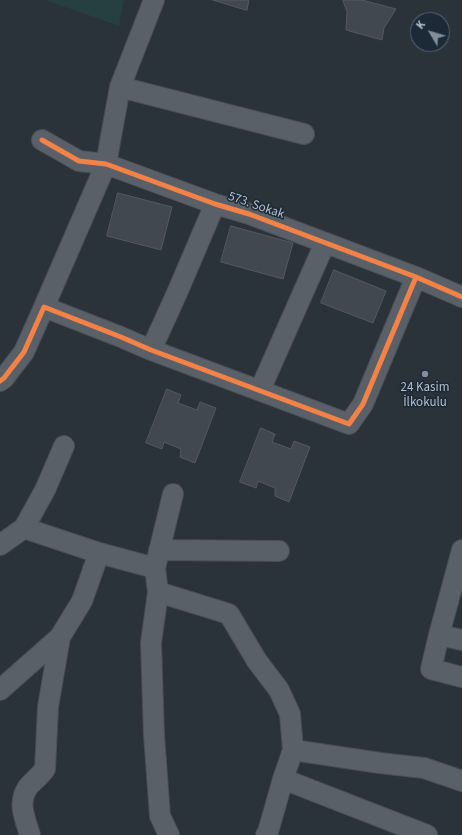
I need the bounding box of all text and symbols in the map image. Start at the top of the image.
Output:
north arrow [410,12,450,52]
text: K [413,18,429,32]
street label: 573. Sokak [226,189,286,223]
marker: 24 Kasim İlkokulu [420,369,430,379]
place label: 24 Kasim İlkokulu [400,380,450,411]

